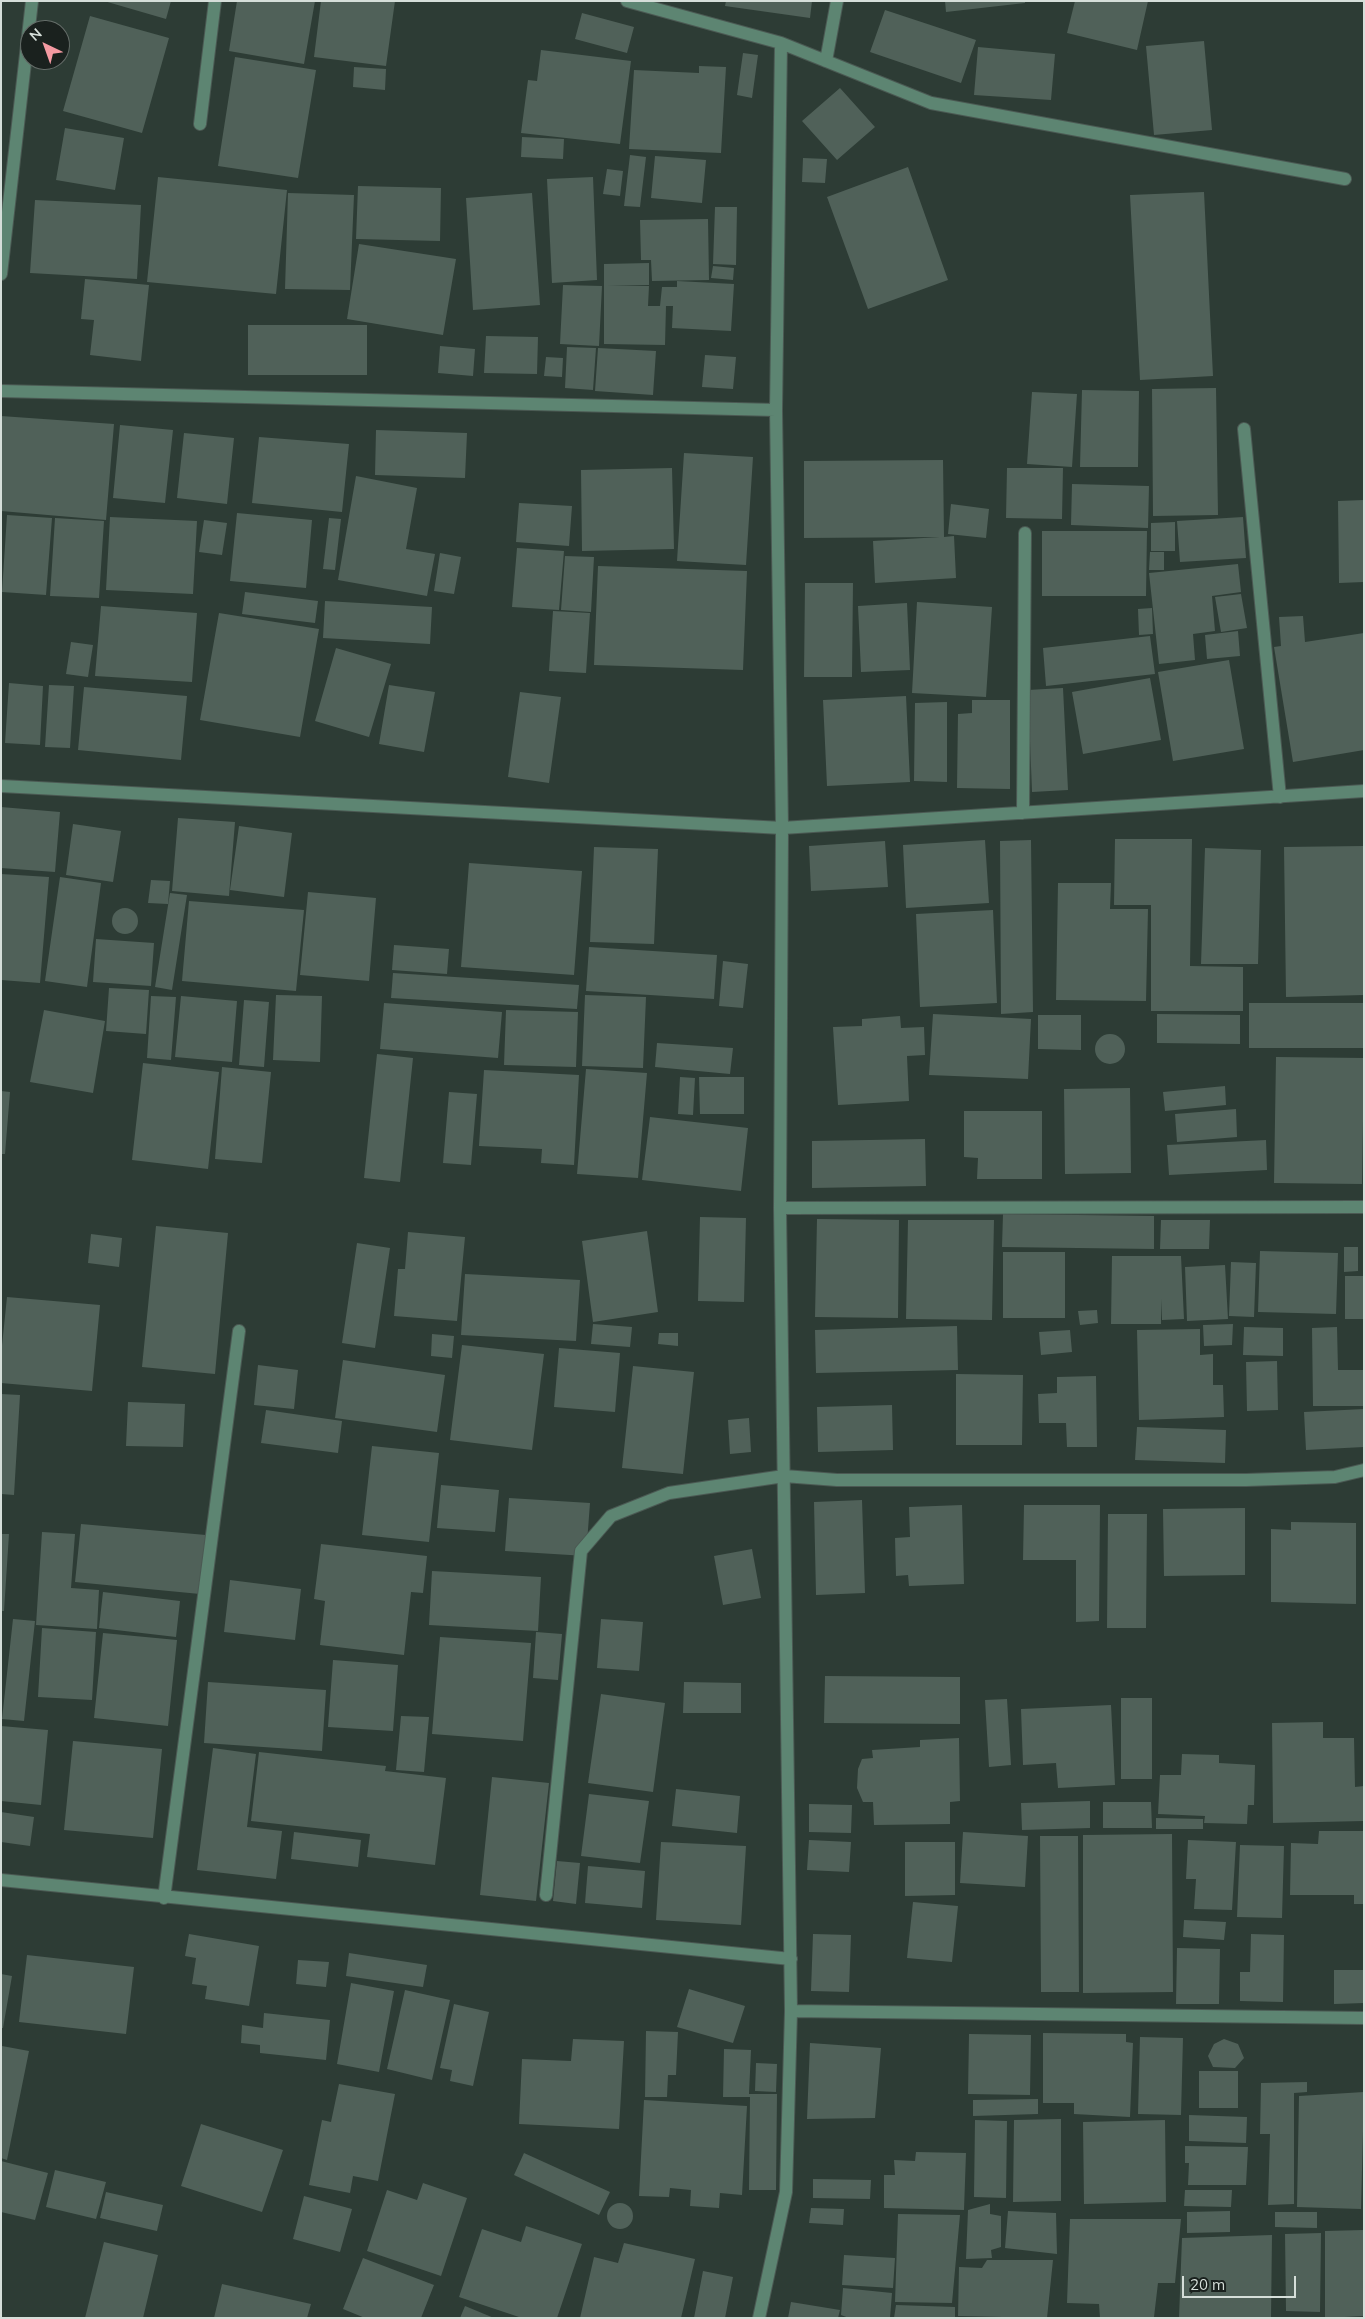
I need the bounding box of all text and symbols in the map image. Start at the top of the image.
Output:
north arrow [20,20,70,70]
text: N [26,24,46,45]
scale bar [1185,2266,1299,2298]
text: 20 m [1190,2275,1225,2294]

